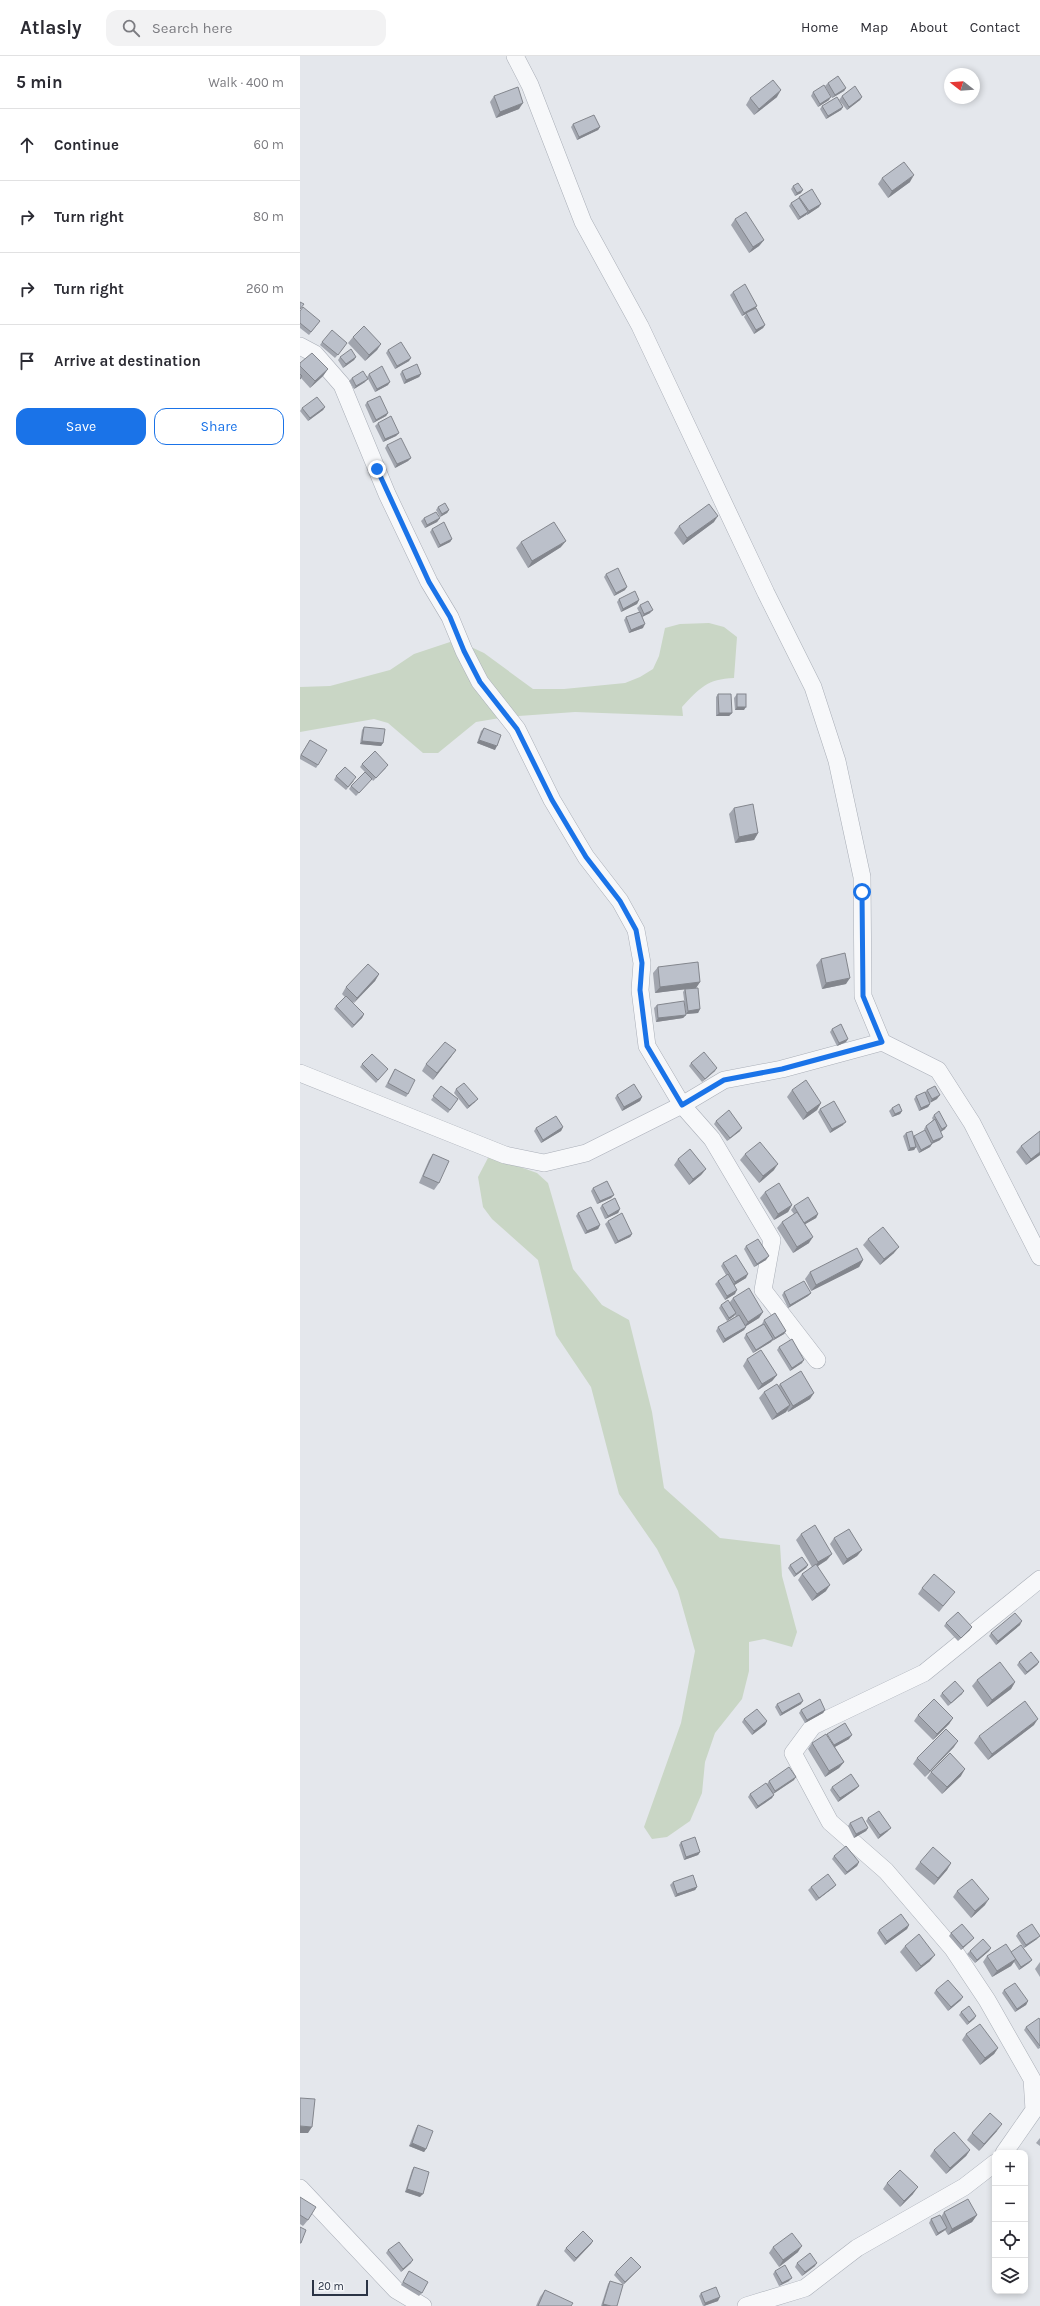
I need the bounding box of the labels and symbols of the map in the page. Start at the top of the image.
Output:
north arrow [944,68,980,104]
route end [368,460,386,478]
route start [853,883,871,901]
scale bar [312,2278,368,2297]

